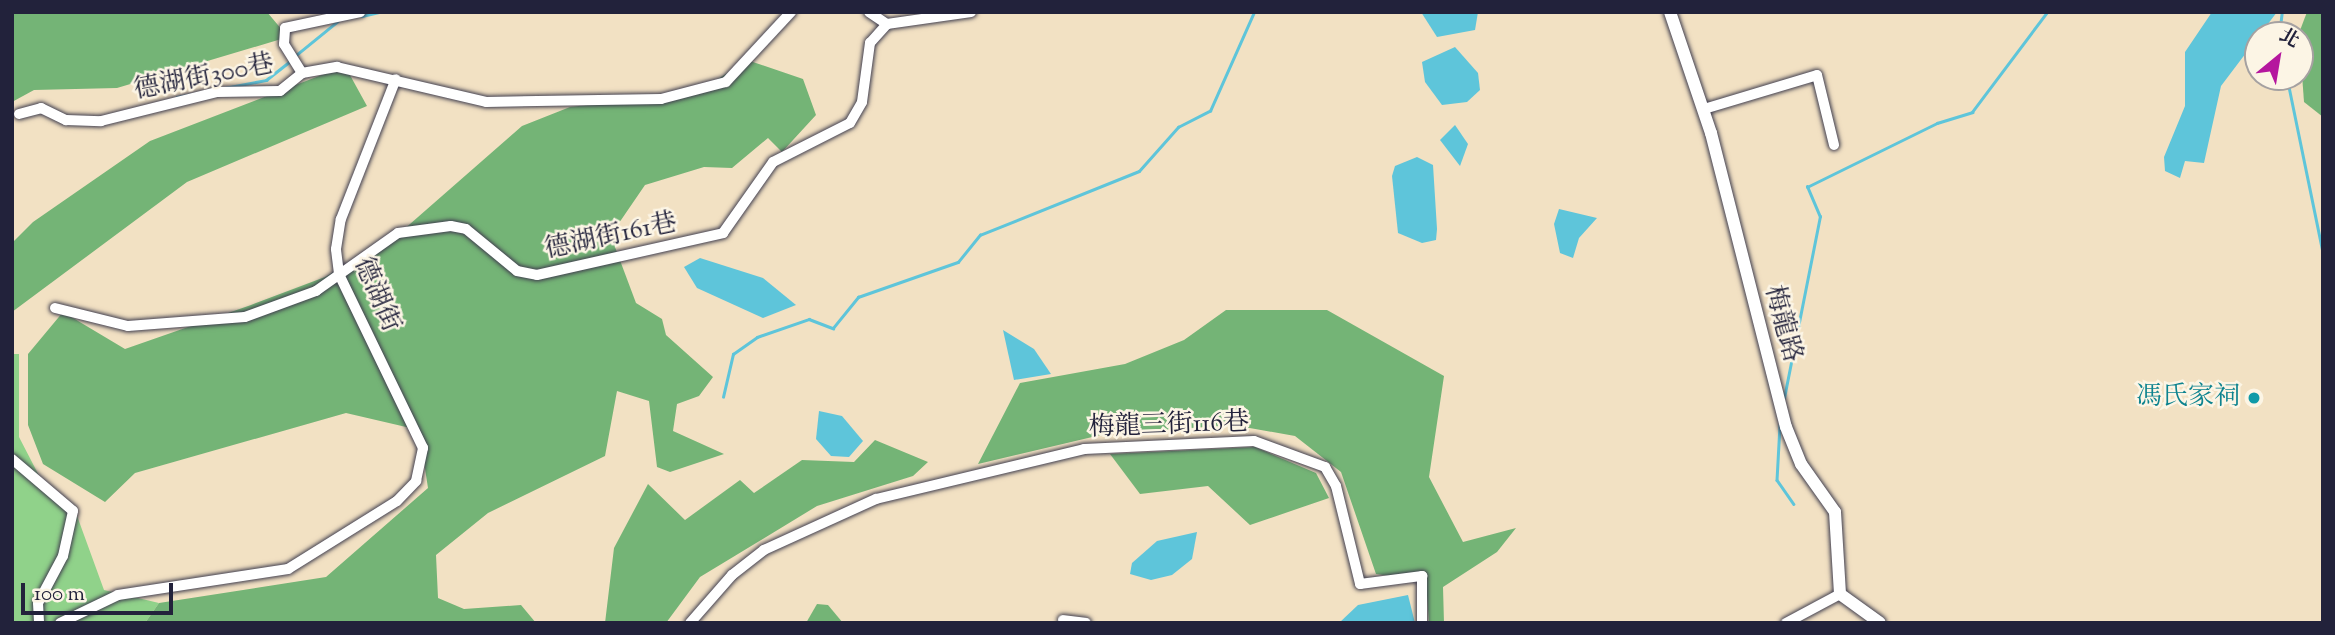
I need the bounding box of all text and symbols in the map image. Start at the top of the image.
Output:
north arrow [2244,21,2314,91]
text: 北 [2274,23,2304,56]
street label: 德湖街300巷 [131,49,277,107]
street label: 德湖街161巷 [542,208,680,266]
street label: 德湖街 [346,253,406,337]
street label: 梅龍路 [1757,282,1807,366]
place label: 馮氏家祠 [2136,382,2240,414]
marker: 馮氏家祠 [2246,390,2262,406]
street label: 梅龍三街116巷 [1088,408,1250,444]
scale bar [24,568,177,612]
text: 100 m [34,580,85,610]

